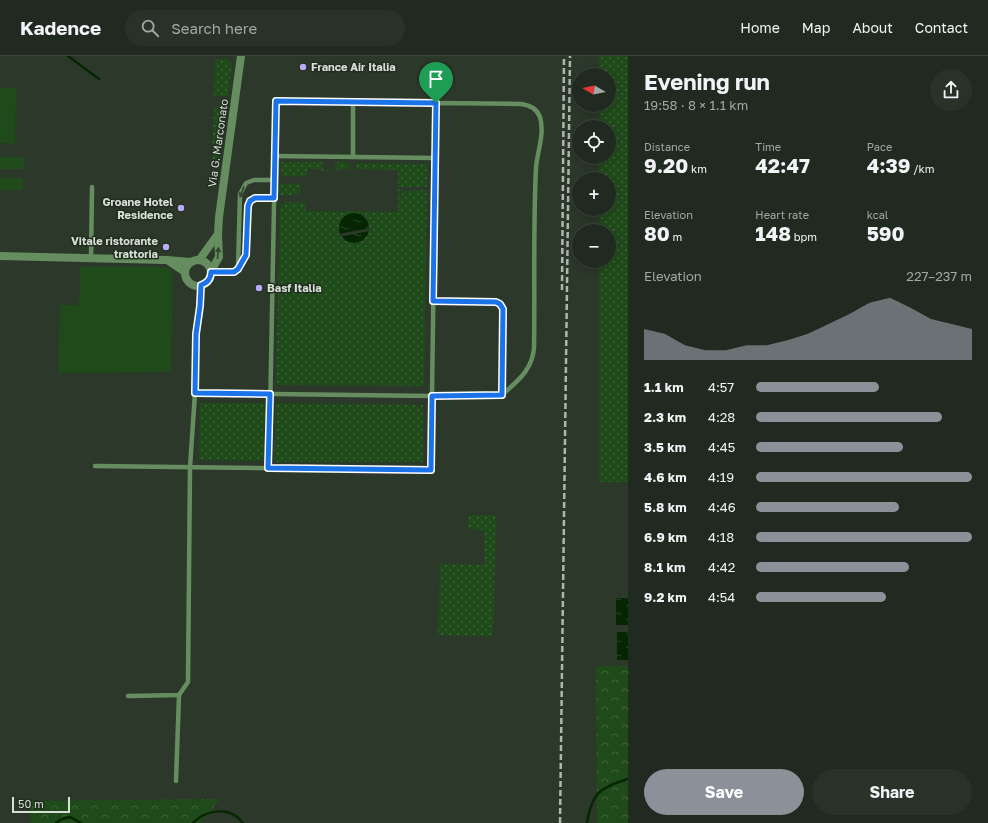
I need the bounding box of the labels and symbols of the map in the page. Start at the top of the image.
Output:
place label: France Air Italia [311,60,396,73]
marker: France Air Italia [298,62,308,72]
pin [419,62,453,103]
north arrow [572,68,616,112]
street label: Via G. Marconato [205,97,230,188]
one-way arrow [239,186,245,198]
place label: Groane Hotel Residence [102,195,173,221]
marker: Groane Hotel Residence [176,203,186,213]
place label: Vitale ristorante trattoria [71,234,159,260]
marker: Vitale ristorante trattoria [161,242,171,252]
one-way arrow [214,247,221,260]
place label: Basf Italia [267,281,322,294]
marker: Basf Italia [254,283,264,293]
scale bar [12,795,70,814]

